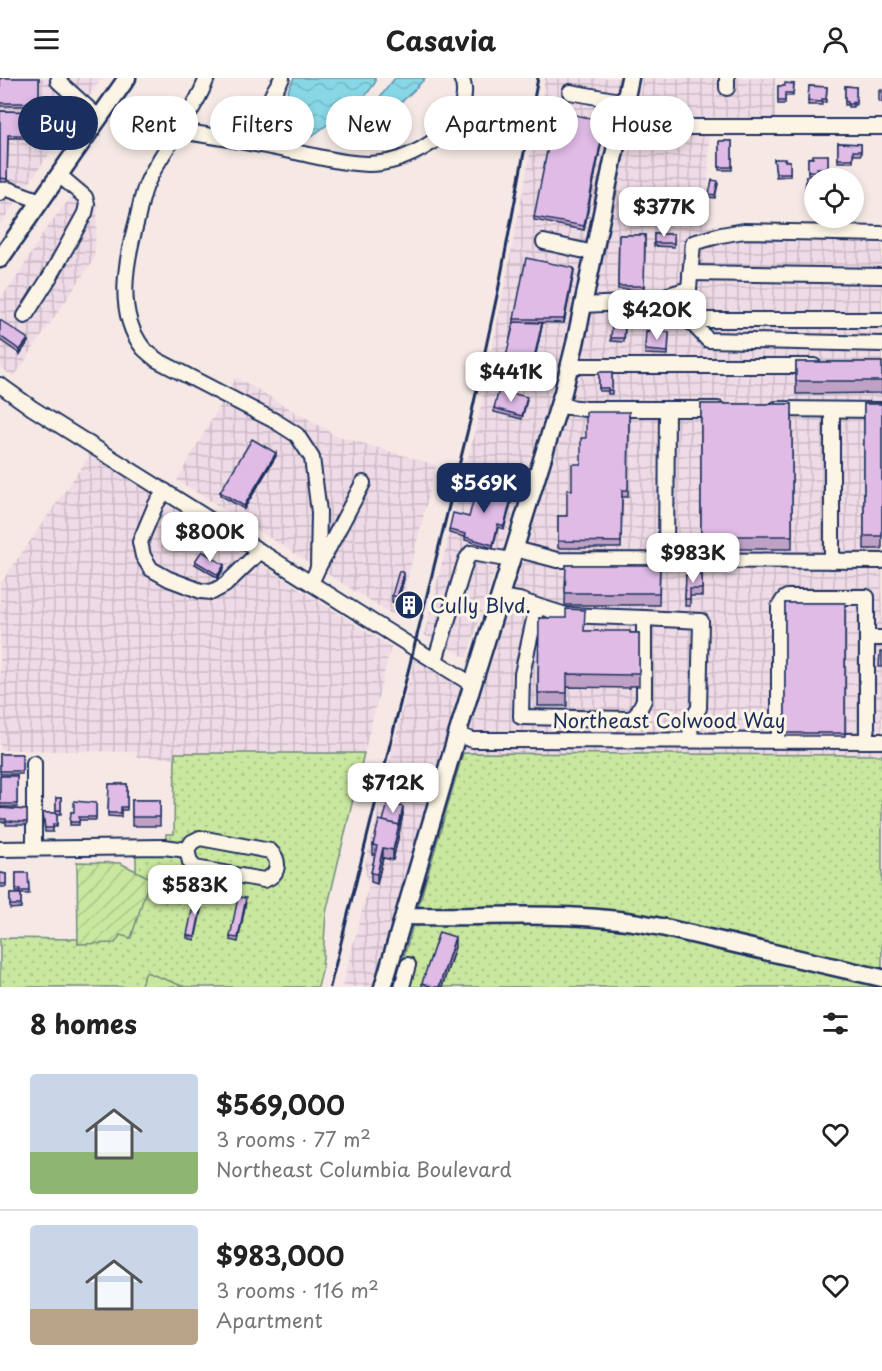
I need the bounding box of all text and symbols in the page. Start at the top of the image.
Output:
text: Casavia [386,19,496,60]
icon: menu [30,23,63,56]
icon: person [819,23,852,56]
chip: Buy [18,96,98,150]
chip: Rent [110,96,198,150]
chip: Filters [210,96,314,150]
chip: New [326,96,412,150]
chip: Apartment [424,96,578,150]
chip: House [590,96,694,150]
map controls [804,168,864,228]
button: locate [804,168,864,228]
pin: $377K [622,187,706,238]
text: $377K [633,191,695,221]
pin: $420K [615,290,699,341]
text: $420K [622,294,692,324]
pin: $441K [469,352,553,403]
text: $441K [479,356,543,386]
pin: $569K [442,463,526,514]
text: $569K [451,467,517,497]
pin: $800K [168,512,252,563]
text: $800K [175,516,245,546]
pin: $983K [651,533,735,584]
text: $983K [660,537,726,567]
building icon: Cully Blvd. [393,589,425,621]
place label: Cully Blvd. [430,590,531,620]
street label: Northeast Colwood Way [552,705,786,735]
pin: $712K [351,763,435,814]
text: $712K [362,767,424,797]
pin: $583K [153,865,237,916]
text: $583K [162,869,228,899]
text: 8 homes [30,1004,137,1043]
icon: filters [819,1007,852,1040]
text: $569,000 [216,1085,345,1124]
icon: home [78,1098,150,1170]
icon: heart [819,1118,852,1151]
text: 3 rooms · 77 m² [216,1124,371,1154]
text: Northeast Columbia Boulevard [216,1154,512,1184]
text: $983,000 [216,1236,344,1275]
icon: home [78,1249,150,1321]
icon: heart [819,1269,852,1302]
text: 3 rooms · 116 m² [216,1275,379,1305]
text: Apartment [216,1305,323,1335]

